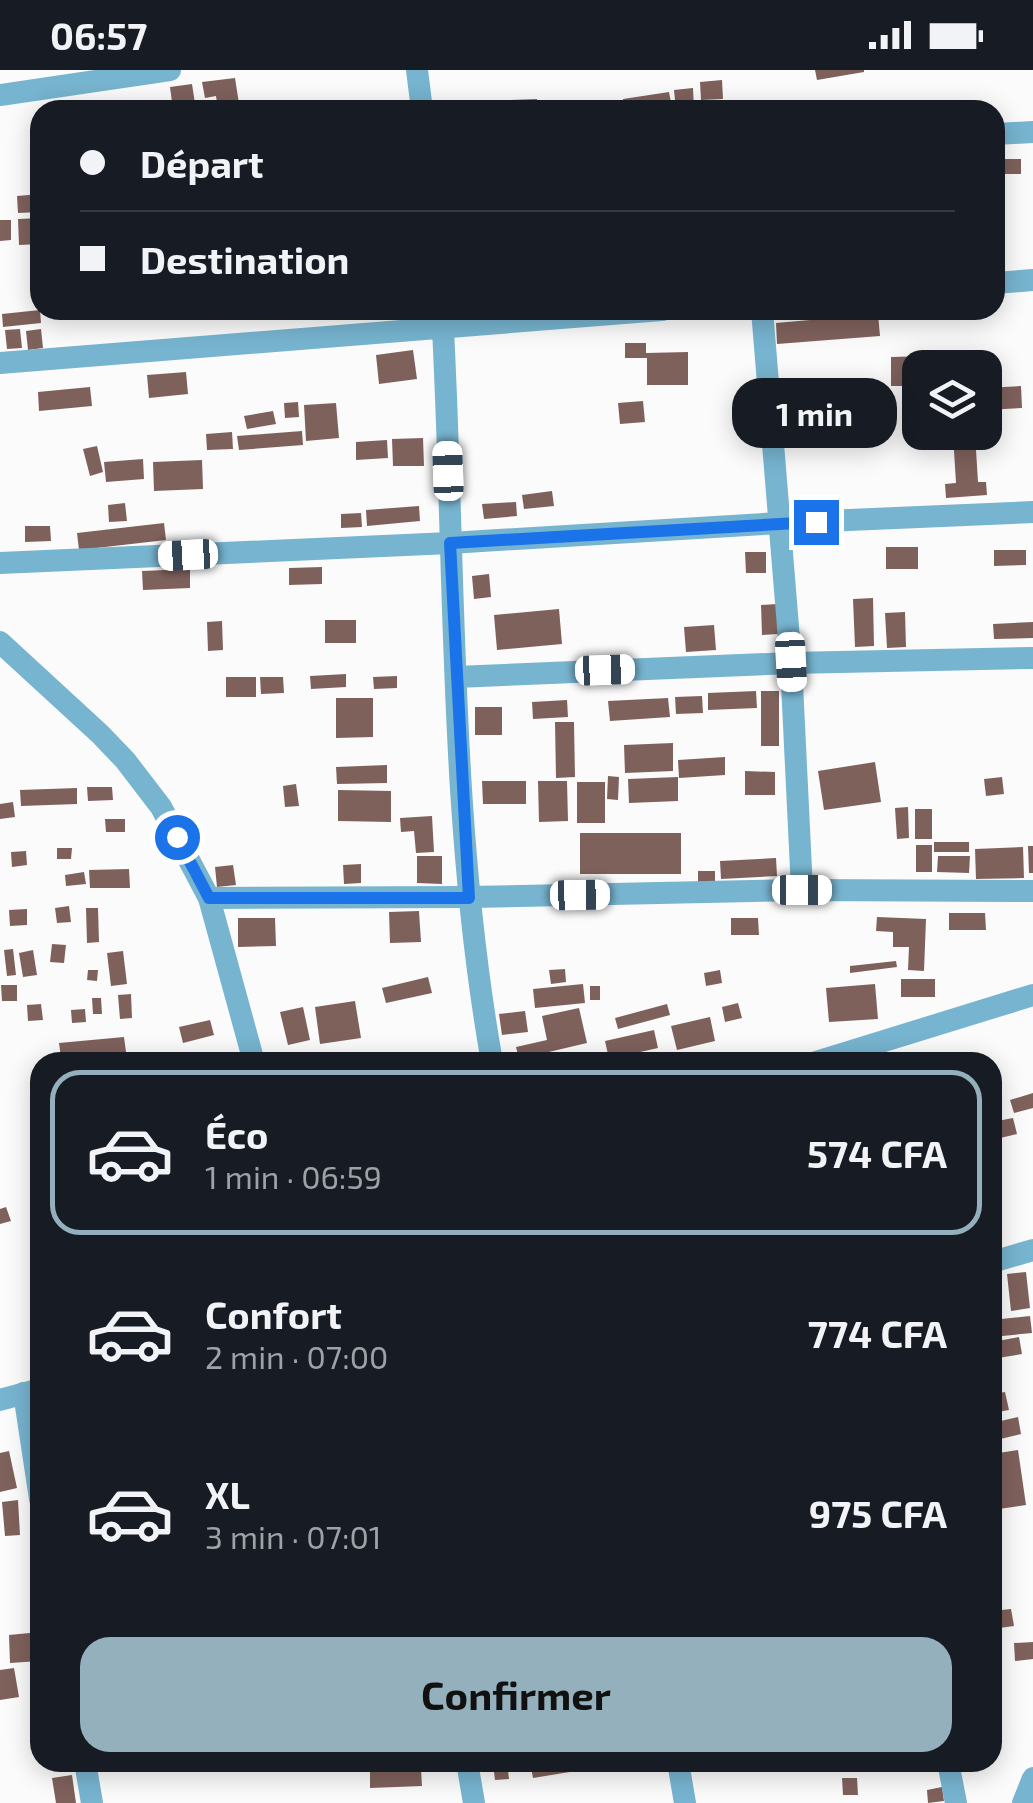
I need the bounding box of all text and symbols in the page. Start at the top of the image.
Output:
text: 06:57 [50,12,147,58]
text: Départ [140,140,264,186]
text: Destination [140,236,349,282]
map controls [902,350,1002,450]
button: layers [902,350,1002,450]
callout: 1 min [734,377,898,447]
text: 1 min [776,394,853,432]
car [432,440,464,502]
route end [794,500,839,545]
car [157,538,219,572]
car [774,631,808,693]
car [574,654,636,686]
route start [155,815,200,860]
car [772,875,832,905]
car [550,879,610,911]
icon: car [85,1108,175,1198]
text: Éco [205,1111,268,1157]
text: 574 CFA [807,1130,947,1176]
text: 1 min · 06:59 [205,1157,382,1195]
icon: car [85,1288,175,1378]
text: Confort [205,1291,342,1337]
text: 774 CFA [808,1310,947,1356]
text: 2 min · 07:00 [205,1337,388,1375]
icon: car [85,1468,175,1558]
text: XL [205,1471,250,1517]
text: 975 CFA [809,1490,947,1536]
text: 3 min · 07:01 [205,1517,382,1555]
button: Confirmer [80,1637,952,1752]

